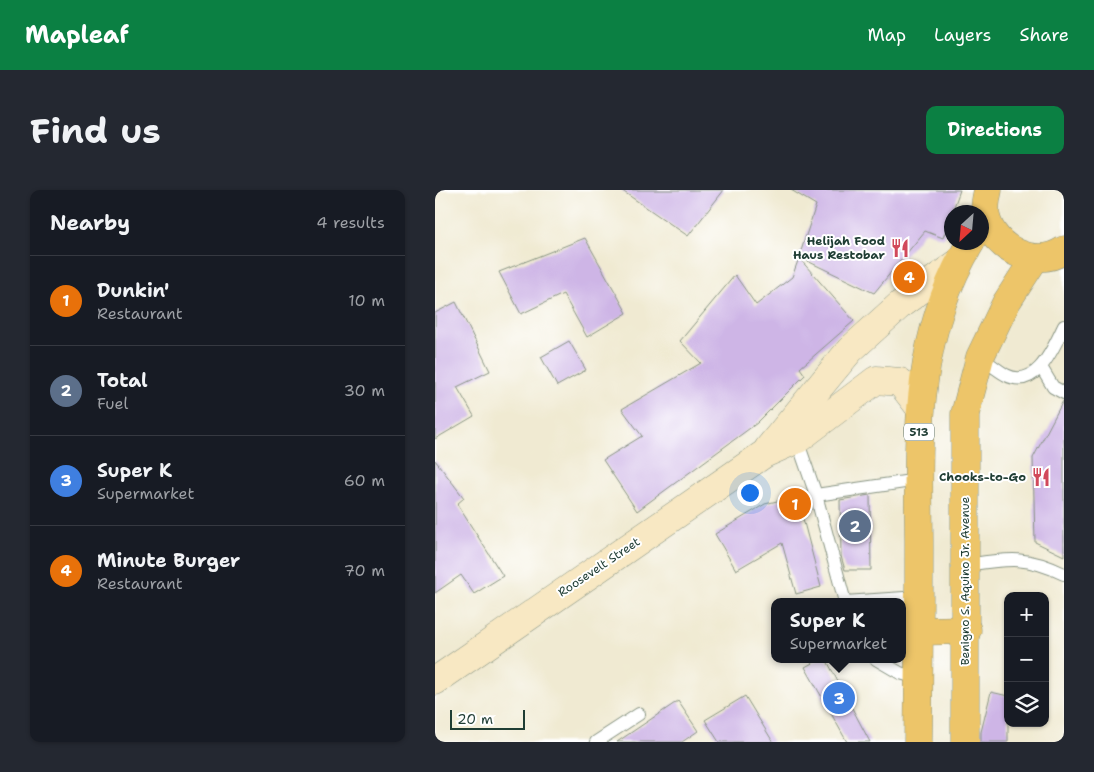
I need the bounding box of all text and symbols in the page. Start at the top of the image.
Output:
text: Mapleaf [25,19,129,51]
text: Map [868,23,906,47]
text: Layers [934,23,991,47]
text: Share [1019,23,1069,47]
button: Directions [926,106,1064,154]
text: Find us [30,107,161,154]
north arrow [944,205,989,250]
text: Nearby [50,209,130,237]
text: 4 results [316,212,385,233]
place label: Helijah Food Haus Restobar [793,233,886,263]
restaurant icon: Helijah Food Haus Restobar [889,237,911,259]
pin: 4 [893,258,925,296]
text: Dunkin' [97,278,169,303]
text: 1 [62,290,70,311]
text: 10 m [348,290,385,311]
text: Restaurant [97,303,183,324]
text: Total [97,368,148,393]
text: 2 [60,380,72,401]
text: 30 m [344,380,385,401]
text: Fuel [97,393,128,414]
road number: 513 [904,423,934,440]
text: Super K [97,458,172,483]
restaurant icon: Chooks-to-Go [1030,466,1052,488]
place label: Chooks-to-Go [939,469,1026,485]
text: 3 [60,470,72,491]
text: 60 m [344,470,385,491]
your location [737,480,763,506]
text: Supermarket [97,483,194,504]
pin: 1 [779,485,811,523]
street label: Benigno S. Aquino Jr. Avenue [957,496,973,665]
pin: 2 [839,507,871,545]
street label: Roosevelt Street [555,534,643,600]
text: Minute Burger [97,548,240,573]
text: 4 [60,560,72,581]
text: 70 m [344,560,385,581]
text: Restaurant [97,573,183,594]
map controls [1004,592,1049,727]
button: + [1004,592,1049,637]
popup [771,598,906,663]
text: Super K [790,608,865,633]
text: Supermarket [790,633,887,654]
button: − [1004,637,1049,682]
pin: 3 [823,679,855,717]
button: layers [1004,682,1049,727]
scale bar [450,707,525,730]
text: 20 m [457,710,493,728]

